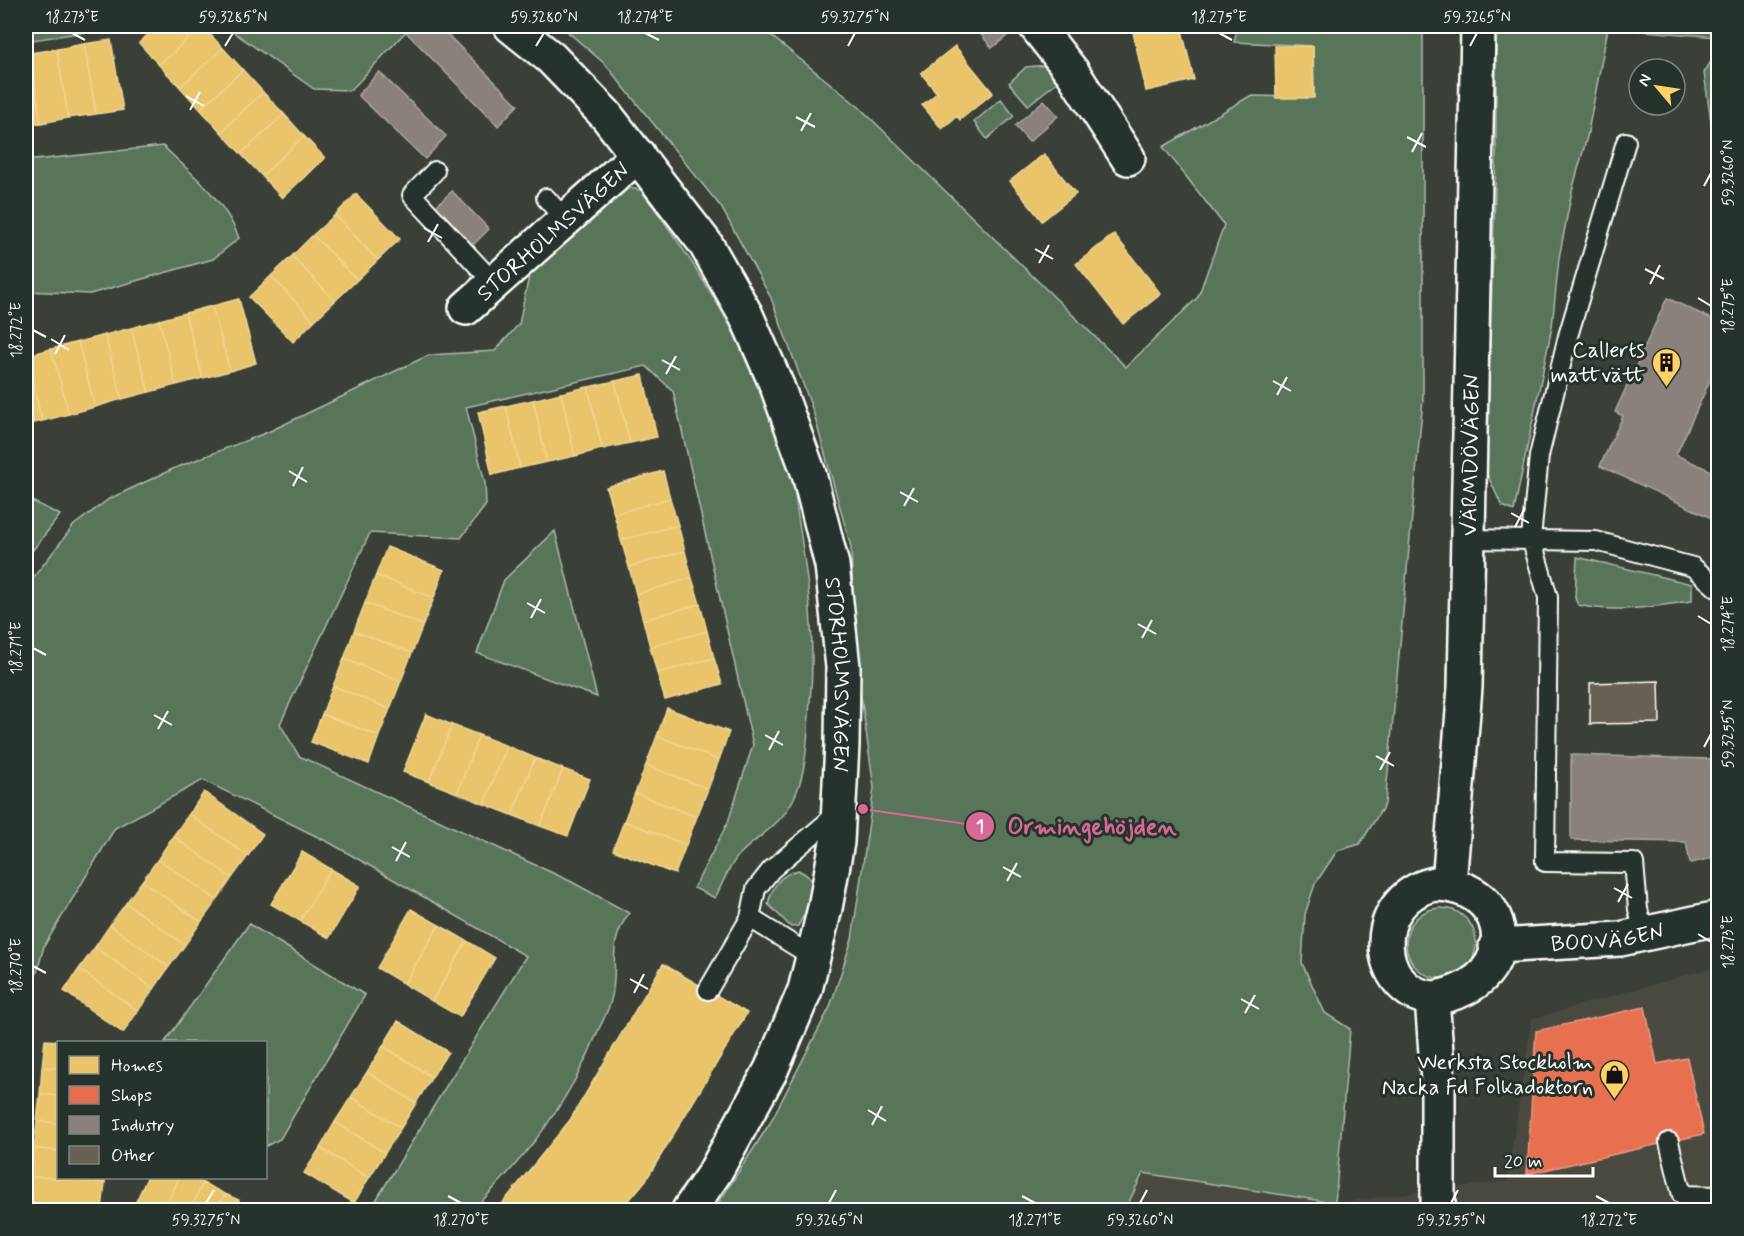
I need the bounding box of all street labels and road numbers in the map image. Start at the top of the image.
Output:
street label: STORHOLMSVÄGEN [471,157,637,308]
street label: VÄRMDÖVÄGEN [1456,373,1487,536]
street label: STORHOLMSVÄGEN [817,576,855,773]
street label: BOOVÄGEN [1550,918,1667,959]

